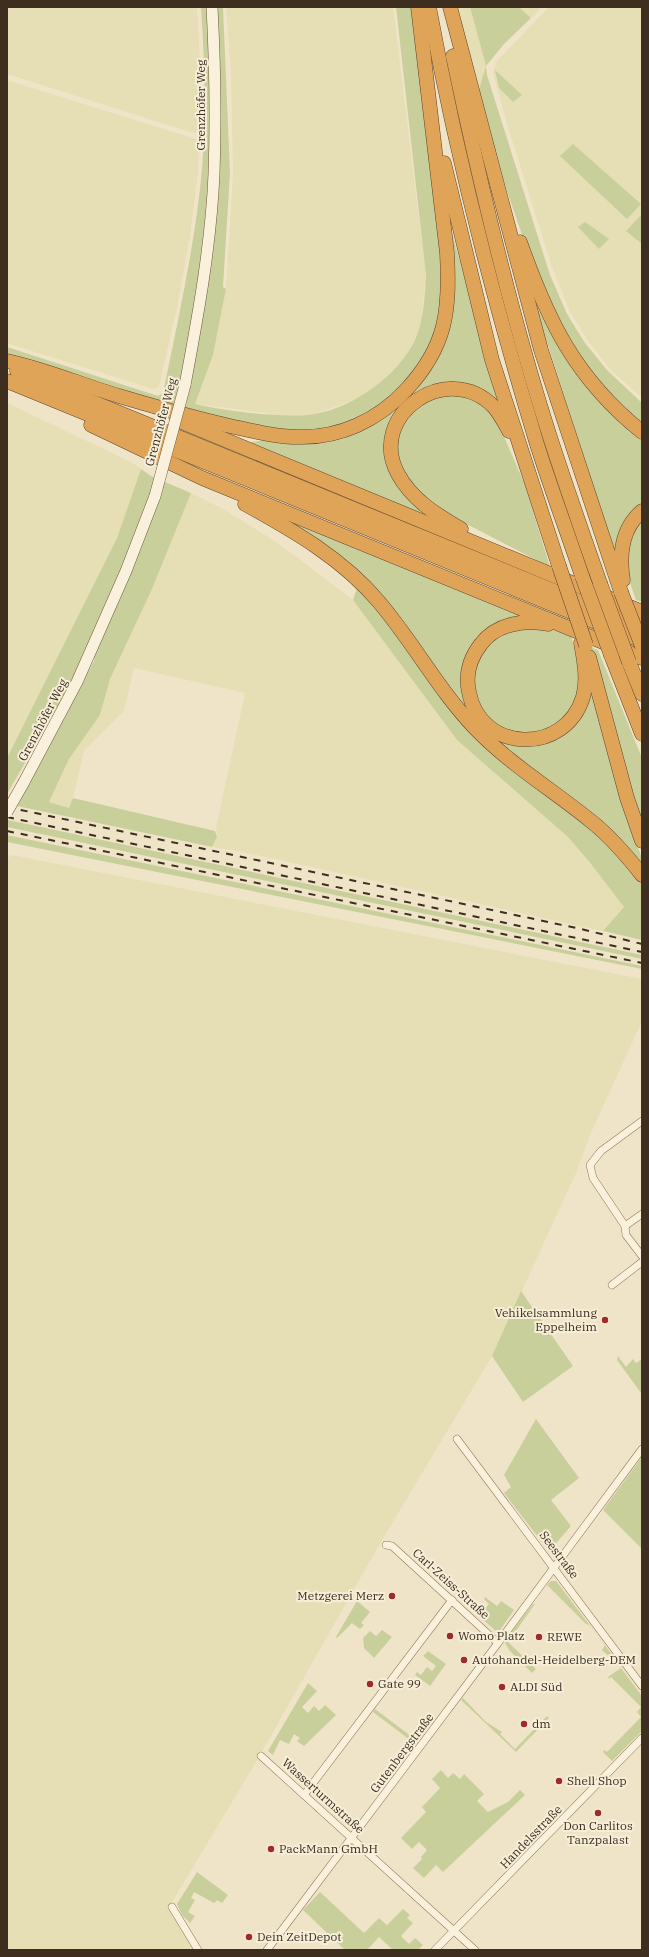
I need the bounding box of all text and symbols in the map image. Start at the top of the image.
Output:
street label: Grenzhöfer Weg [193,59,208,150]
street label: Grenzhöfer Weg [142,376,180,468]
street label: Grenzhöfer Weg [15,676,71,763]
place label: Vehikelsammlung Eppelheim [495,1305,598,1334]
marker: Vehikelsammlung Eppelheim [600,1315,610,1325]
street label: Seestraße [537,1528,582,1582]
street label: Carl-Zeiss-Straße [410,1545,493,1622]
place label: Metzgerei Merz [297,1588,384,1603]
marker: Metzgerei Merz [387,1591,397,1601]
place label: Womo Platz [458,1628,525,1643]
place label: REWE [547,1629,582,1644]
marker: Womo Platz [445,1631,455,1641]
marker: REWE [534,1632,544,1642]
place label: Autohandel-Heidelberg-DEM [472,1652,636,1667]
marker: Autohandel-Heidelberg-DEM [459,1655,469,1665]
place label: Gate 99 [378,1676,421,1691]
marker: Gate 99 [365,1679,375,1689]
place label: ALDI Süd [510,1679,563,1694]
marker: ALDI Süd [497,1682,507,1692]
street label: Gutenbergstraße [367,1710,436,1796]
place label: dm [532,1716,551,1731]
marker: dm [519,1719,529,1729]
street label: Wasserturmstraße [279,1755,368,1836]
place label: Shell Shop [567,1773,627,1788]
marker: Shell Shop [554,1776,564,1786]
street label: Handelsstraße [496,1802,565,1872]
marker: Don Carlitos Tanzpalast [593,1808,603,1818]
place label: Don Carlitos Tanzpalast [563,1818,633,1847]
place label: PackMann GmbH [279,1841,378,1856]
marker: PackMann GmbH [266,1844,276,1854]
place label: Dein ZeitDepot [257,1929,342,1944]
marker: Dein ZeitDepot [244,1932,254,1942]

